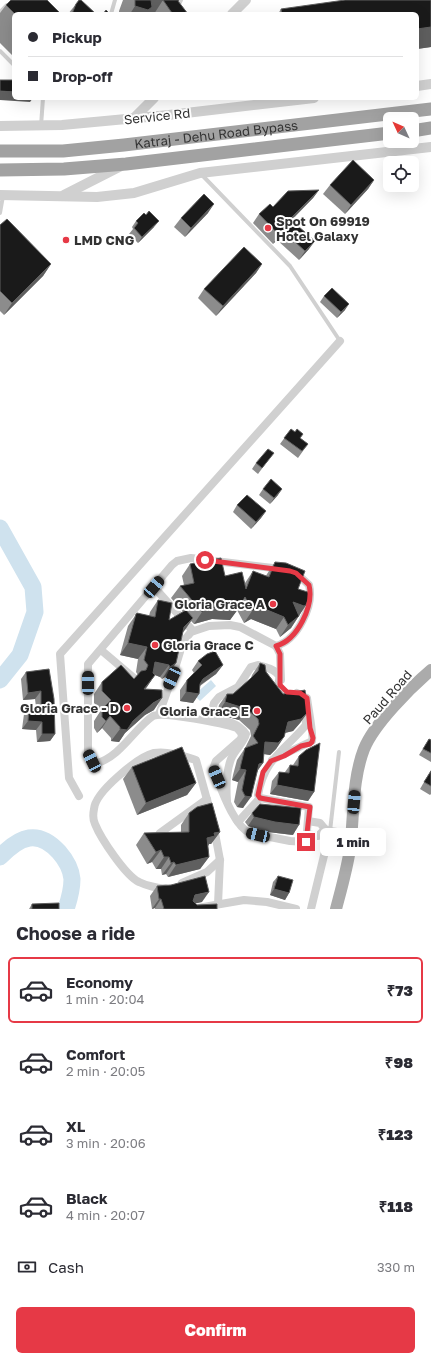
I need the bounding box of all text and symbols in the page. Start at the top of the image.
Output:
text: Pickup [52,28,102,46]
text: Drop-off [52,67,112,85]
street label: Service Rd [123,105,191,127]
north arrow [383,112,419,148]
map controls [383,112,419,192]
street label: Katraj - Dehu Road Bypass [133,117,299,152]
button: locate [383,156,419,192]
place label: Spot On 69919 Hotel Galaxy [276,213,370,244]
marker: Spot On 69919 Hotel Galaxy [263,223,273,233]
place label: LMD CNG [74,232,135,248]
marker: LMD CNG [61,235,71,245]
route start [196,551,214,569]
car [142,574,166,600]
place label: Gloria Grace A [174,596,266,612]
marker: Gloria Grace A [268,599,278,609]
place label: Gloria Grace C [163,637,254,653]
marker: Gloria Grace C [150,640,160,650]
car [161,665,183,691]
street label: Paud Road [359,667,415,727]
car [82,671,94,695]
place label: Gloria Grace - D [20,700,119,716]
marker: Gloria Grace - D [122,703,132,713]
place label: Gloria Grace E [159,703,249,719]
marker: Gloria Grace E [252,706,262,716]
car [81,748,103,774]
car [207,764,227,790]
car [347,790,361,814]
car [245,826,271,844]
callout: 1 min [320,828,386,856]
route end [297,833,315,851]
text: 1 min [336,834,370,850]
text: Choose a ride [16,922,135,944]
icon: car [18,972,54,1008]
text: Economy [66,973,133,991]
text: ₹73 [387,981,413,999]
text: 1 min · 20:04 [66,991,144,1007]
icon: car [18,1044,54,1080]
text: Comfort [66,1045,125,1063]
text: ₹98 [385,1053,413,1071]
text: 2 min · 20:05 [66,1063,145,1079]
icon: car [18,1116,54,1152]
text: XL [66,1117,85,1135]
text: ₹123 [378,1125,413,1143]
text: 3 min · 20:06 [66,1135,146,1151]
icon: car [18,1188,54,1224]
text: Black [66,1189,108,1207]
text: ₹118 [379,1197,413,1215]
text: 4 min · 20:07 [66,1207,145,1223]
icon: cash [16,1256,38,1278]
text: Cash [48,1258,84,1276]
text: 330 m [377,1259,415,1275]
button: Confirm [16,1307,415,1353]

